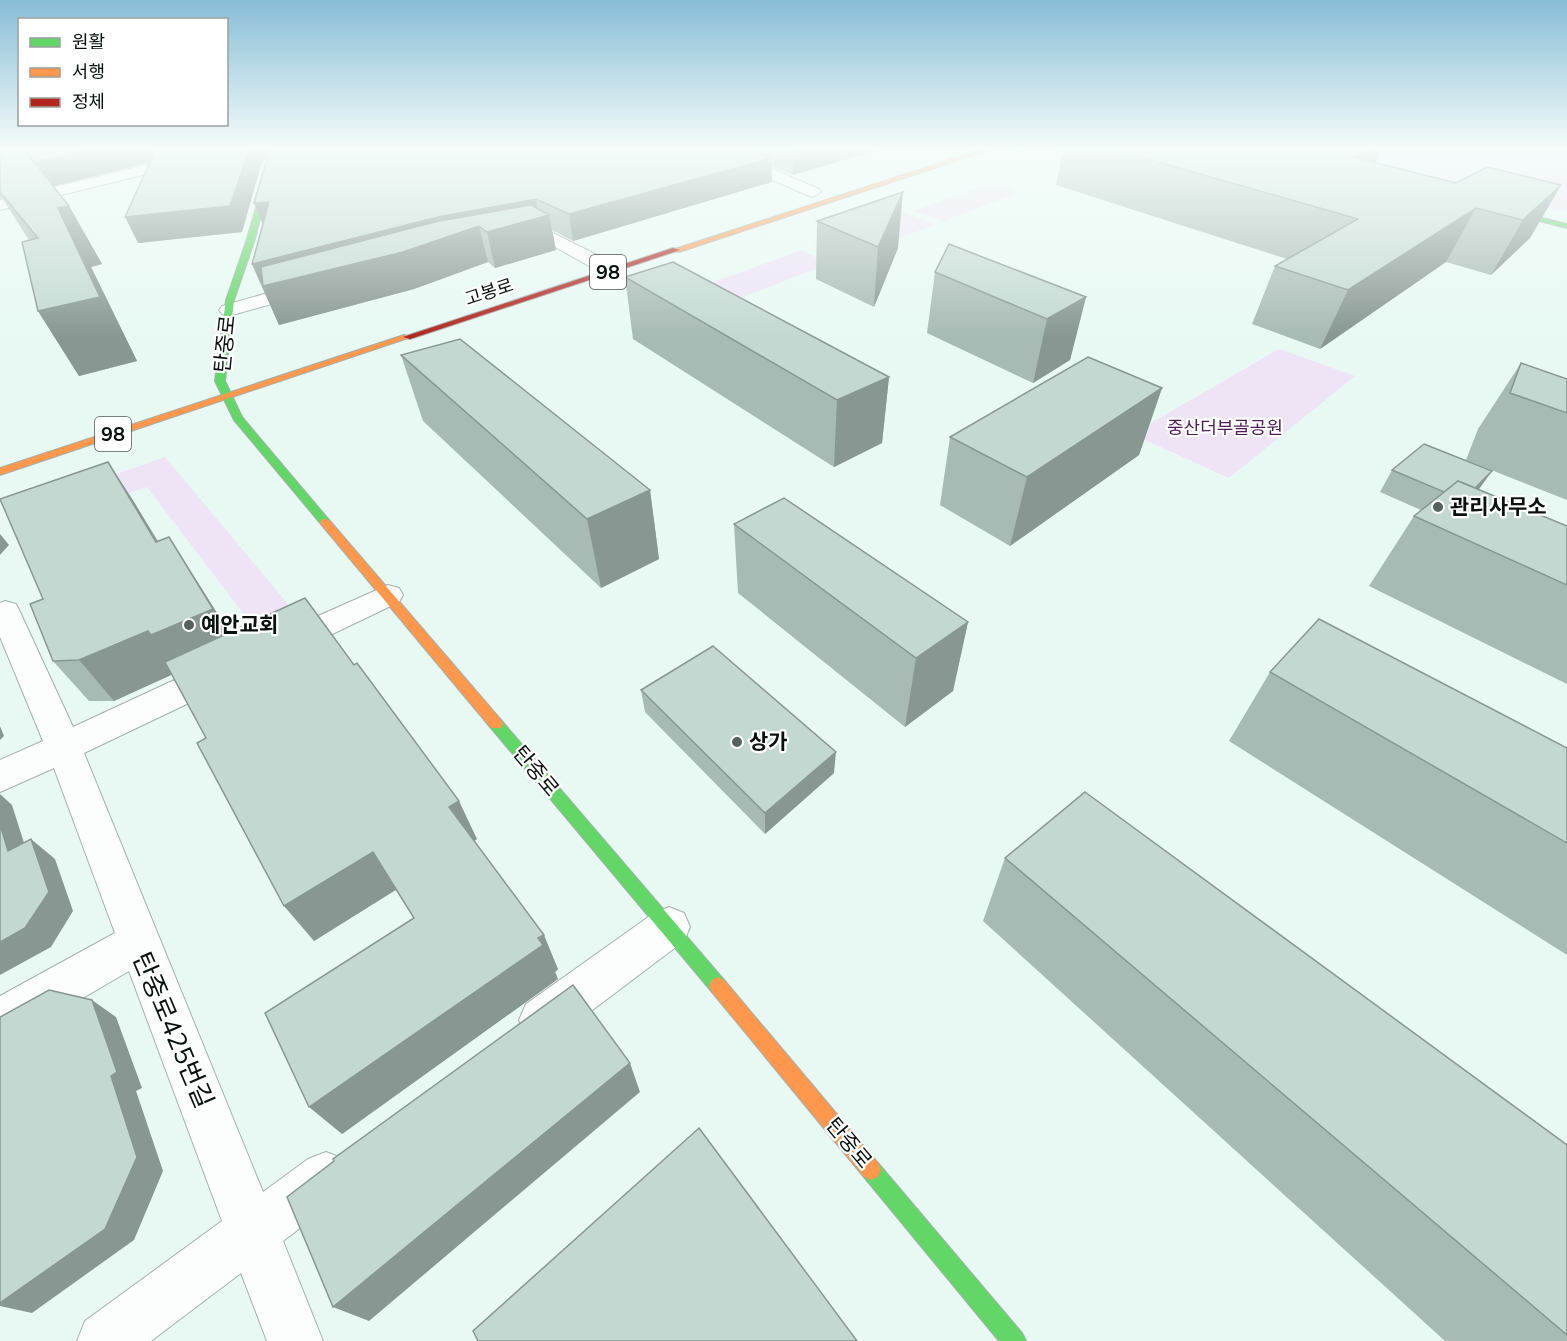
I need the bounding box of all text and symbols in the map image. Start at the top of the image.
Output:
legend [18,18,228,126]
text: 원활 [72,30,105,54]
text: 서행 [72,60,105,84]
text: 정체 [72,90,105,114]
road number: 98 [590,255,626,289]
street label: 고봉로 [462,273,516,311]
street label: 탄중로 [208,314,242,374]
park label: 중산더부골공원 [1167,416,1283,440]
road number: 98 [95,417,131,451]
place label: 관리사무소 [1450,493,1547,521]
marker: 관리사무소 [1431,500,1445,514]
place label: 예안교회 [201,611,278,639]
marker: 예안교회 [182,618,196,632]
place label: 상가 [749,728,788,756]
marker: 상가 [730,735,744,749]
street label: 탄중로 [507,740,565,802]
street label: 탄중로425번길 [124,947,221,1114]
street label: 탄중로 [820,1112,878,1174]

